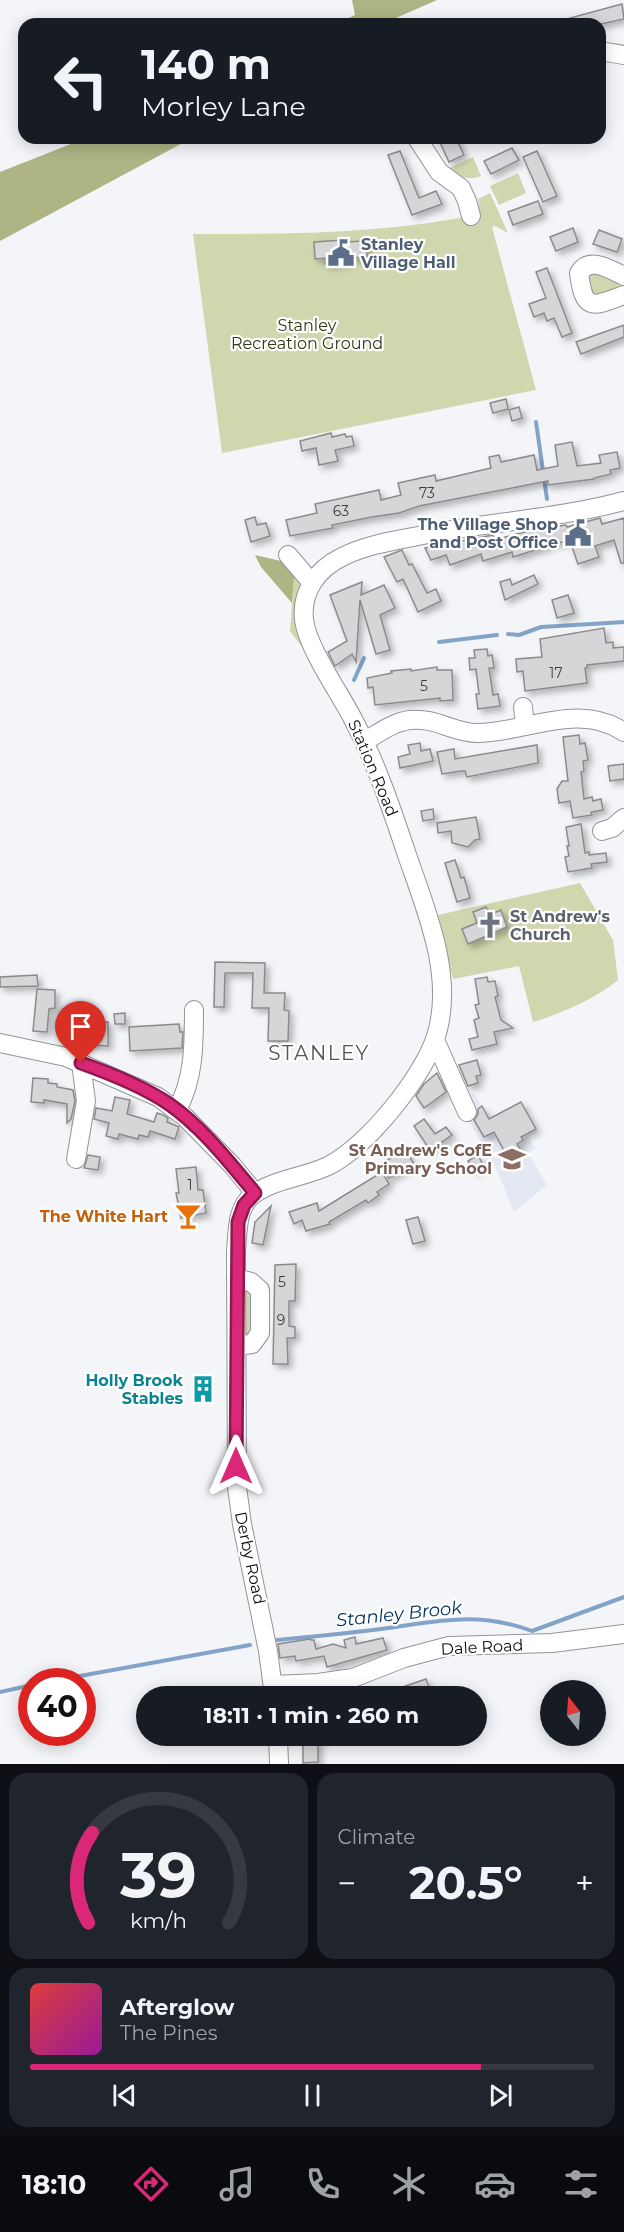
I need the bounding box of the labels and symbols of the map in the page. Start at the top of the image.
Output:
place label: Stanley Village Hall [360,235,456,272]
public building icon: Stanley Village Hall [326,238,356,268]
park label: Stanley Recreation Ground [231,316,383,353]
house number: 73 [419,484,435,502]
house number: 63 [333,502,349,520]
place label: The Village Shop and Post Office [417,515,558,552]
public building icon: The Village Shop and Post Office [563,518,593,548]
house number: 17 [549,664,563,682]
house number: 5 [420,677,428,695]
street label: Station Road [344,717,402,819]
place label: St Andrew's Church [510,907,611,944]
church icon: St Andrew's Church [475,910,505,940]
pin [55,1001,106,1063]
district label: STANLEY [268,1041,370,1065]
place label: St Andrew's CofE Primary School [349,1141,492,1178]
school or university icon: St Andrew's CofE Primary School [497,1144,527,1174]
house number: 1 [187,1176,193,1194]
bar icon: The White Hart [173,1201,203,1231]
place label: The White Hart [40,1207,168,1226]
house number: 5 [278,1273,286,1291]
house number: 9 [277,1311,285,1329]
place label: Holly Brook Stables [85,1371,184,1408]
building icon: Holly Brook Stables [188,1374,218,1404]
position arrow [204,1434,268,1498]
street label: Derby Road [231,1510,269,1606]
water label: Stanley Brook [335,1596,464,1632]
street label: Dale Road [440,1635,524,1659]
speed limit sign: 40 [18,1668,96,1746]
north arrow [540,1680,606,1746]

